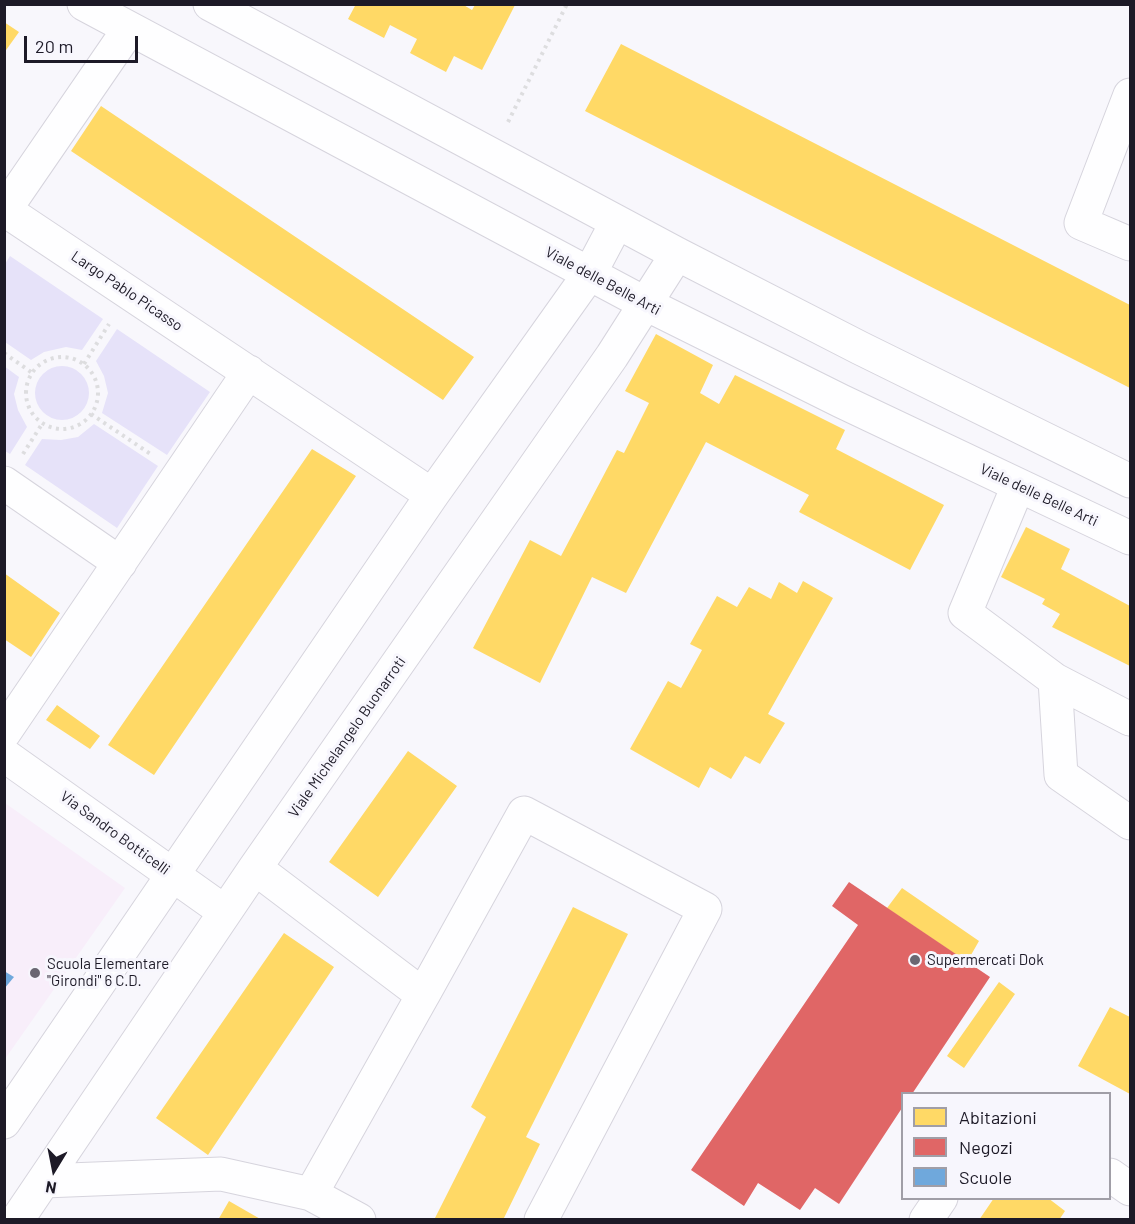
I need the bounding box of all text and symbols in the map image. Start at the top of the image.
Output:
scale bar [27,24,141,62]
text: 20 m [35,35,73,57]
street label: Viale delle Belle Arti [542,243,664,319]
street label: Largo Pablo Picasso [68,247,186,335]
street label: Viale delle Belle Arti [977,460,1101,530]
street label: Viale Michelangelo Buonarroti [284,653,410,821]
street label: Via Sandro Botticelli [57,787,173,879]
place label: Supermercati Dok [927,951,1044,969]
marker: Supermercati Dok [908,953,922,967]
place label: Scuola Elementare "Girondi" 6 C.D. [47,955,169,990]
marker: Scuola Elementare "Girondi" 6 C.D. [28,966,42,980]
legend [901,1092,1111,1200]
text: Abitazioni [959,1106,1037,1128]
text: Negozi [959,1136,1013,1158]
north arrow [24,1140,84,1200]
text: Scuole [959,1166,1012,1188]
text: N [44,1178,58,1198]

